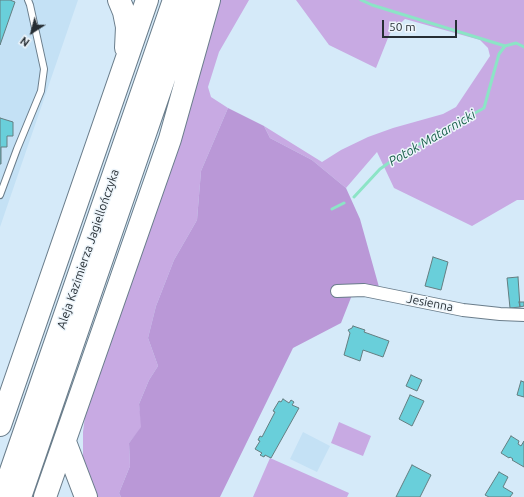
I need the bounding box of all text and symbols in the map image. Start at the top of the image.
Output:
north arrow [12,12,52,52]
scale bar [384,12,459,38]
text: 50 m [389,20,416,33]
text: N [18,34,32,49]
water label: Potok Matarnicki [386,107,478,169]
street label: Aleja Kazimierza Jagiellończyka [54,167,122,331]
street label: Jesienna [405,291,455,315]

